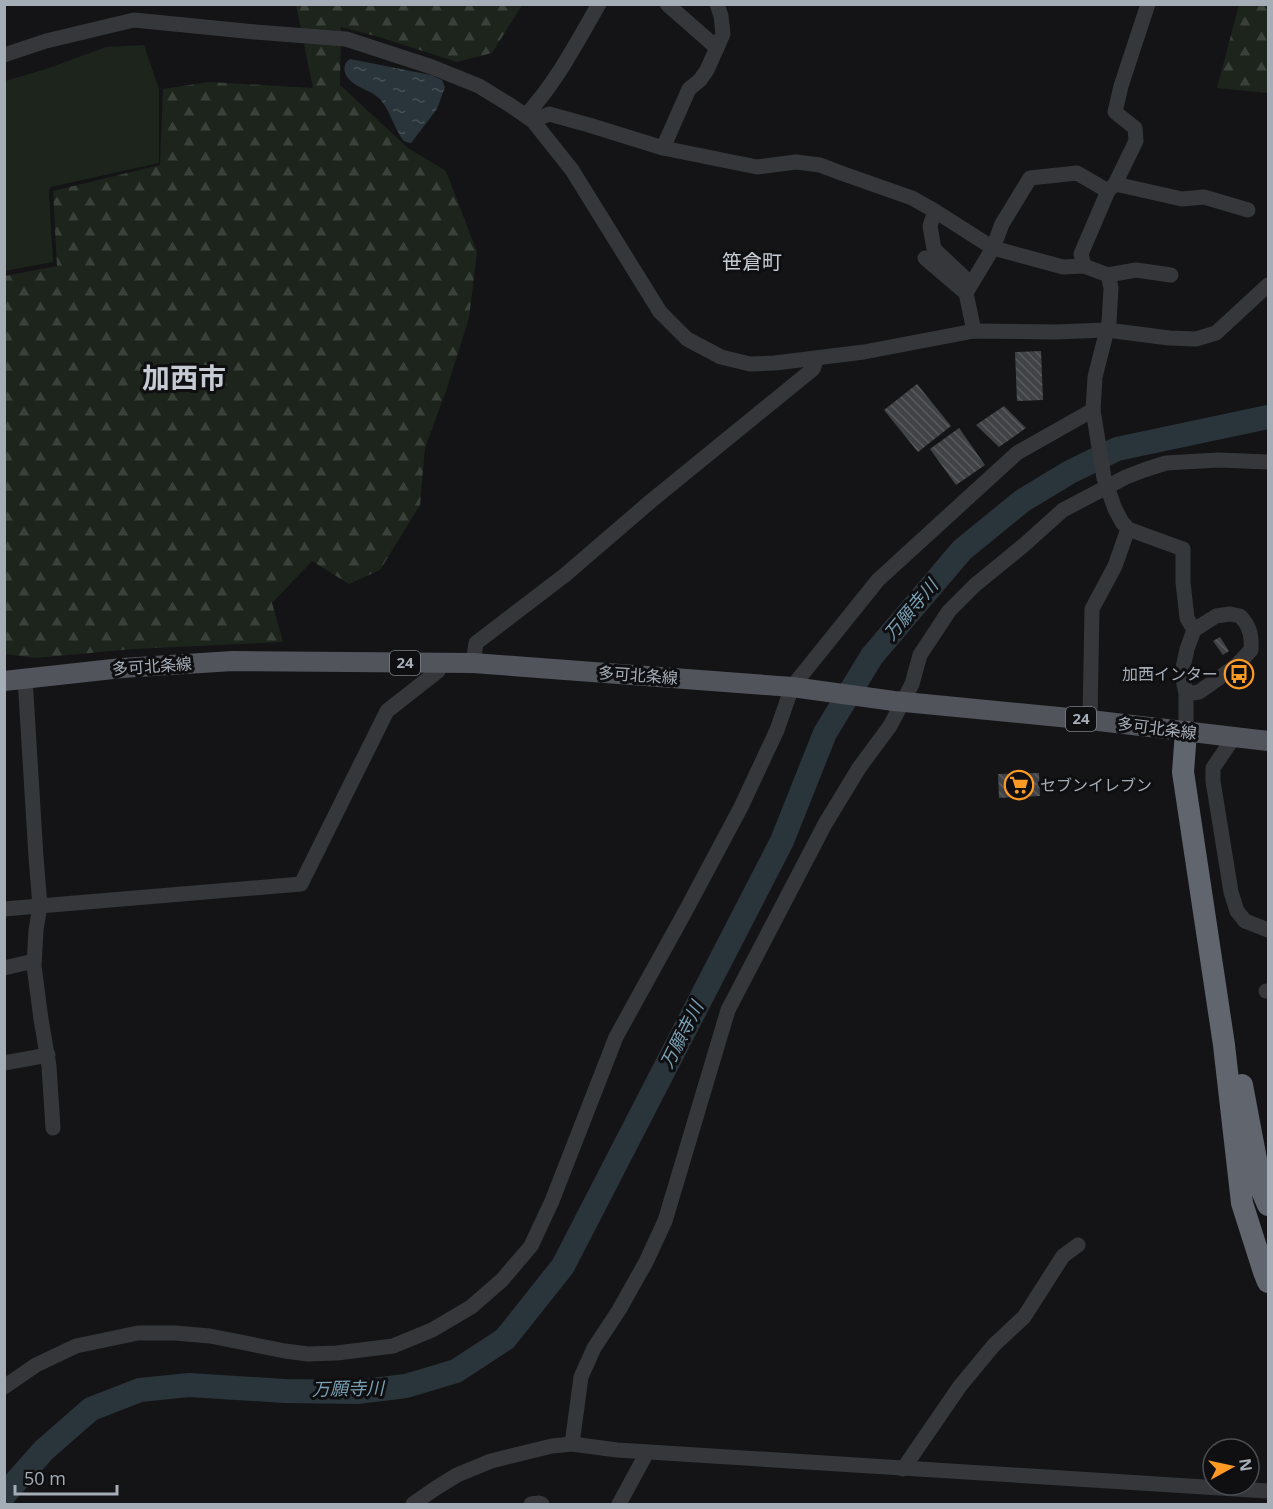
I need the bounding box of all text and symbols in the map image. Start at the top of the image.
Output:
district label: 笹倉町 [722,248,782,275]
district label: 加西市 [142,358,226,396]
water label: 万願寺川 [878,573,944,645]
road number: 24 [390,651,420,675]
street label: 多可北条線 [111,652,193,680]
bus stop icon: 加西インター [1223,658,1255,690]
street label: 多可北条線 [597,661,679,689]
place label: 加西インター [1122,663,1218,685]
road number: 24 [1066,707,1096,731]
street label: 多可北条線 [1116,712,1198,744]
supermarket icon: セブンイレブン [1003,769,1035,801]
place label: セブンイレブン [1040,774,1152,796]
water label: 万願寺川 [654,995,709,1072]
water label: 万願寺川 [312,1375,386,1401]
north arrow [1201,1437,1261,1497]
text: N [1234,1457,1258,1473]
scale bar [15,1458,117,1496]
text: 50 m [24,1466,66,1490]

